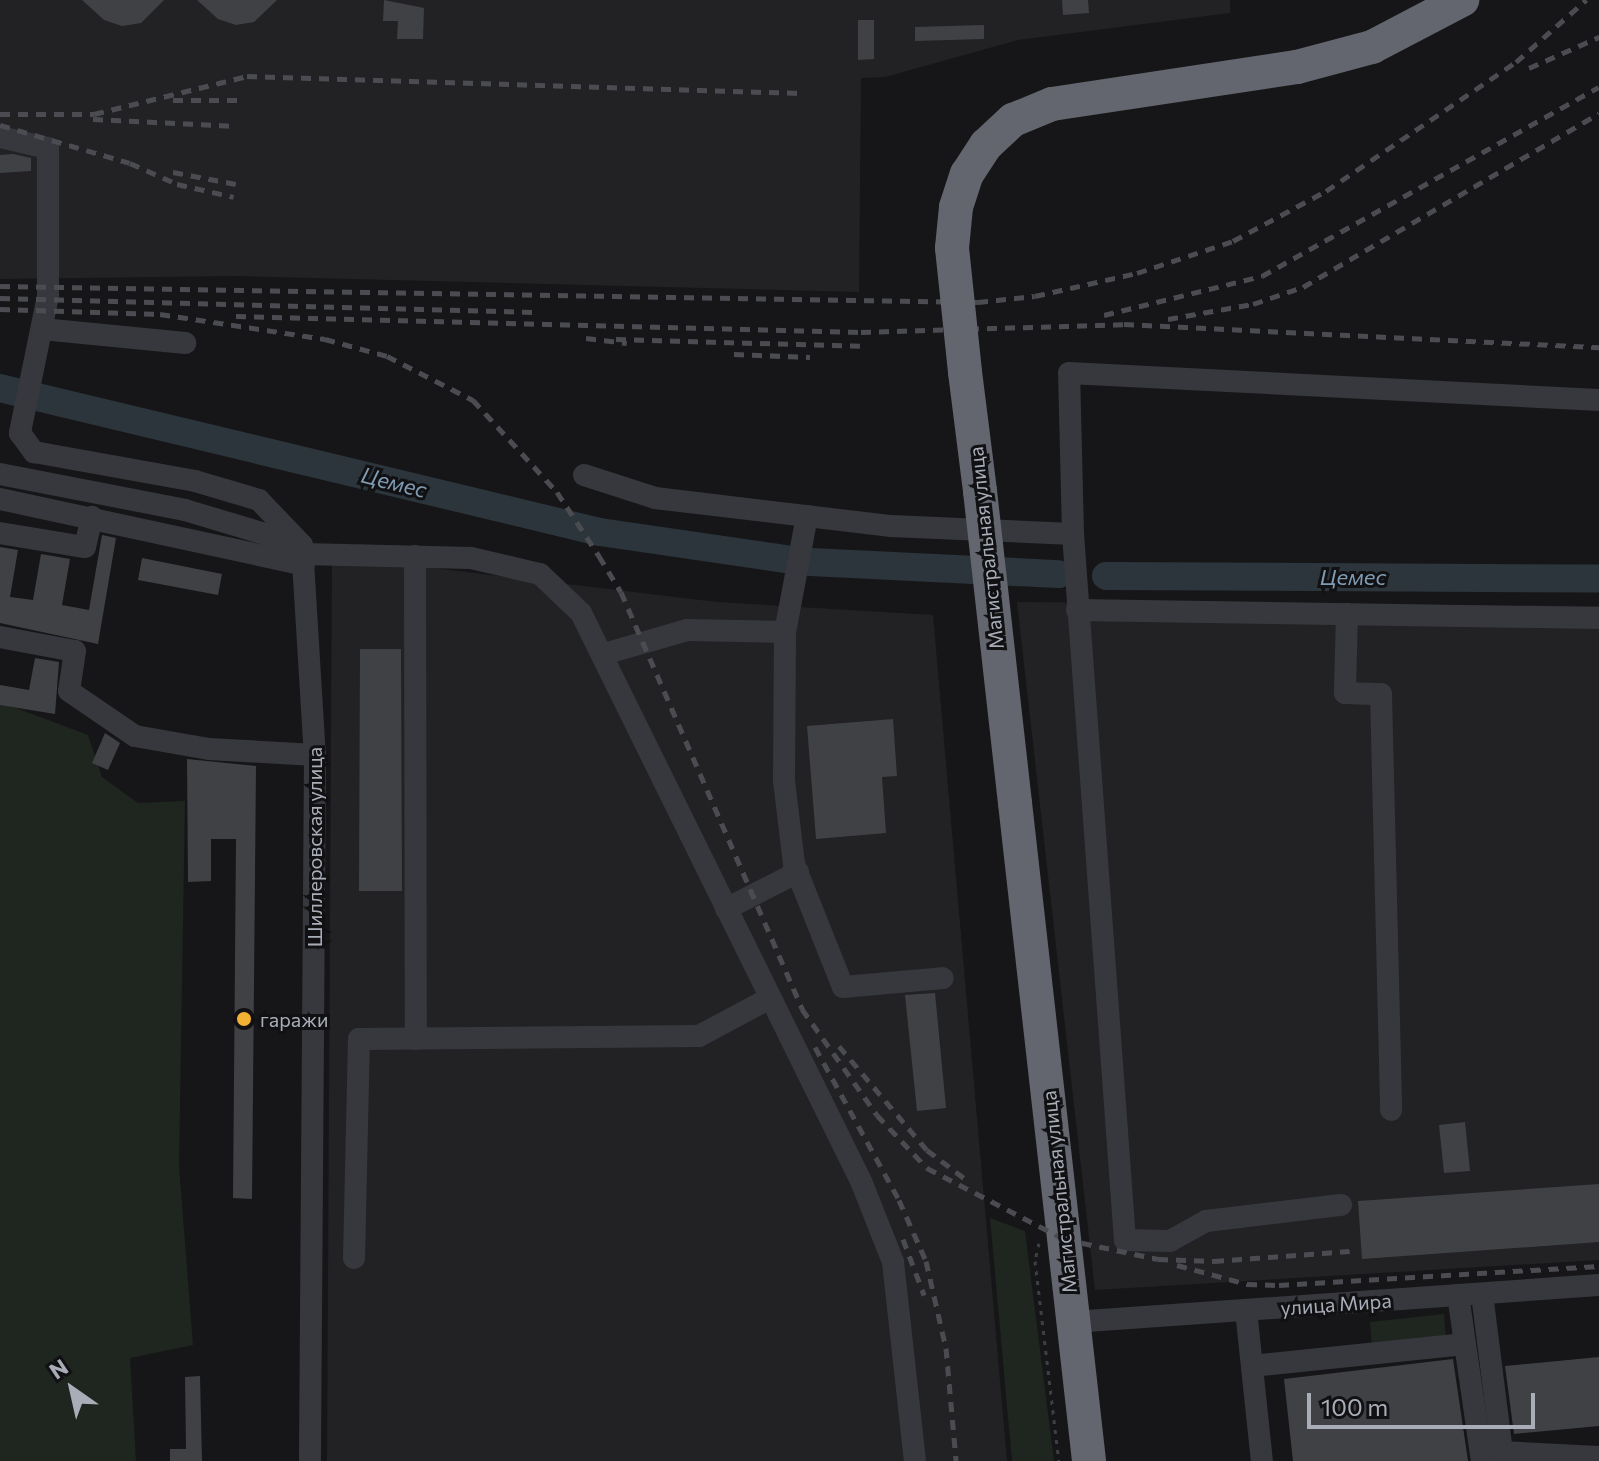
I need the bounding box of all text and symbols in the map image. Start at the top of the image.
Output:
street label: Магистральная улица [963,446,1009,650]
water label: Цемес [359,461,429,503]
water label: Цемес [1320,564,1386,590]
street label: Шиллеровская улица [302,747,326,947]
place label: гаражи [260,1007,329,1031]
marker: гаражи [235,1010,253,1028]
street label: Магистральная улица [1036,1090,1082,1294]
street label: улица Мира [1280,1288,1392,1320]
north arrow [32,1349,112,1429]
text: N [44,1353,73,1384]
scale bar [1311,1377,1539,1427]
text: 100 m [1321,1392,1388,1421]

